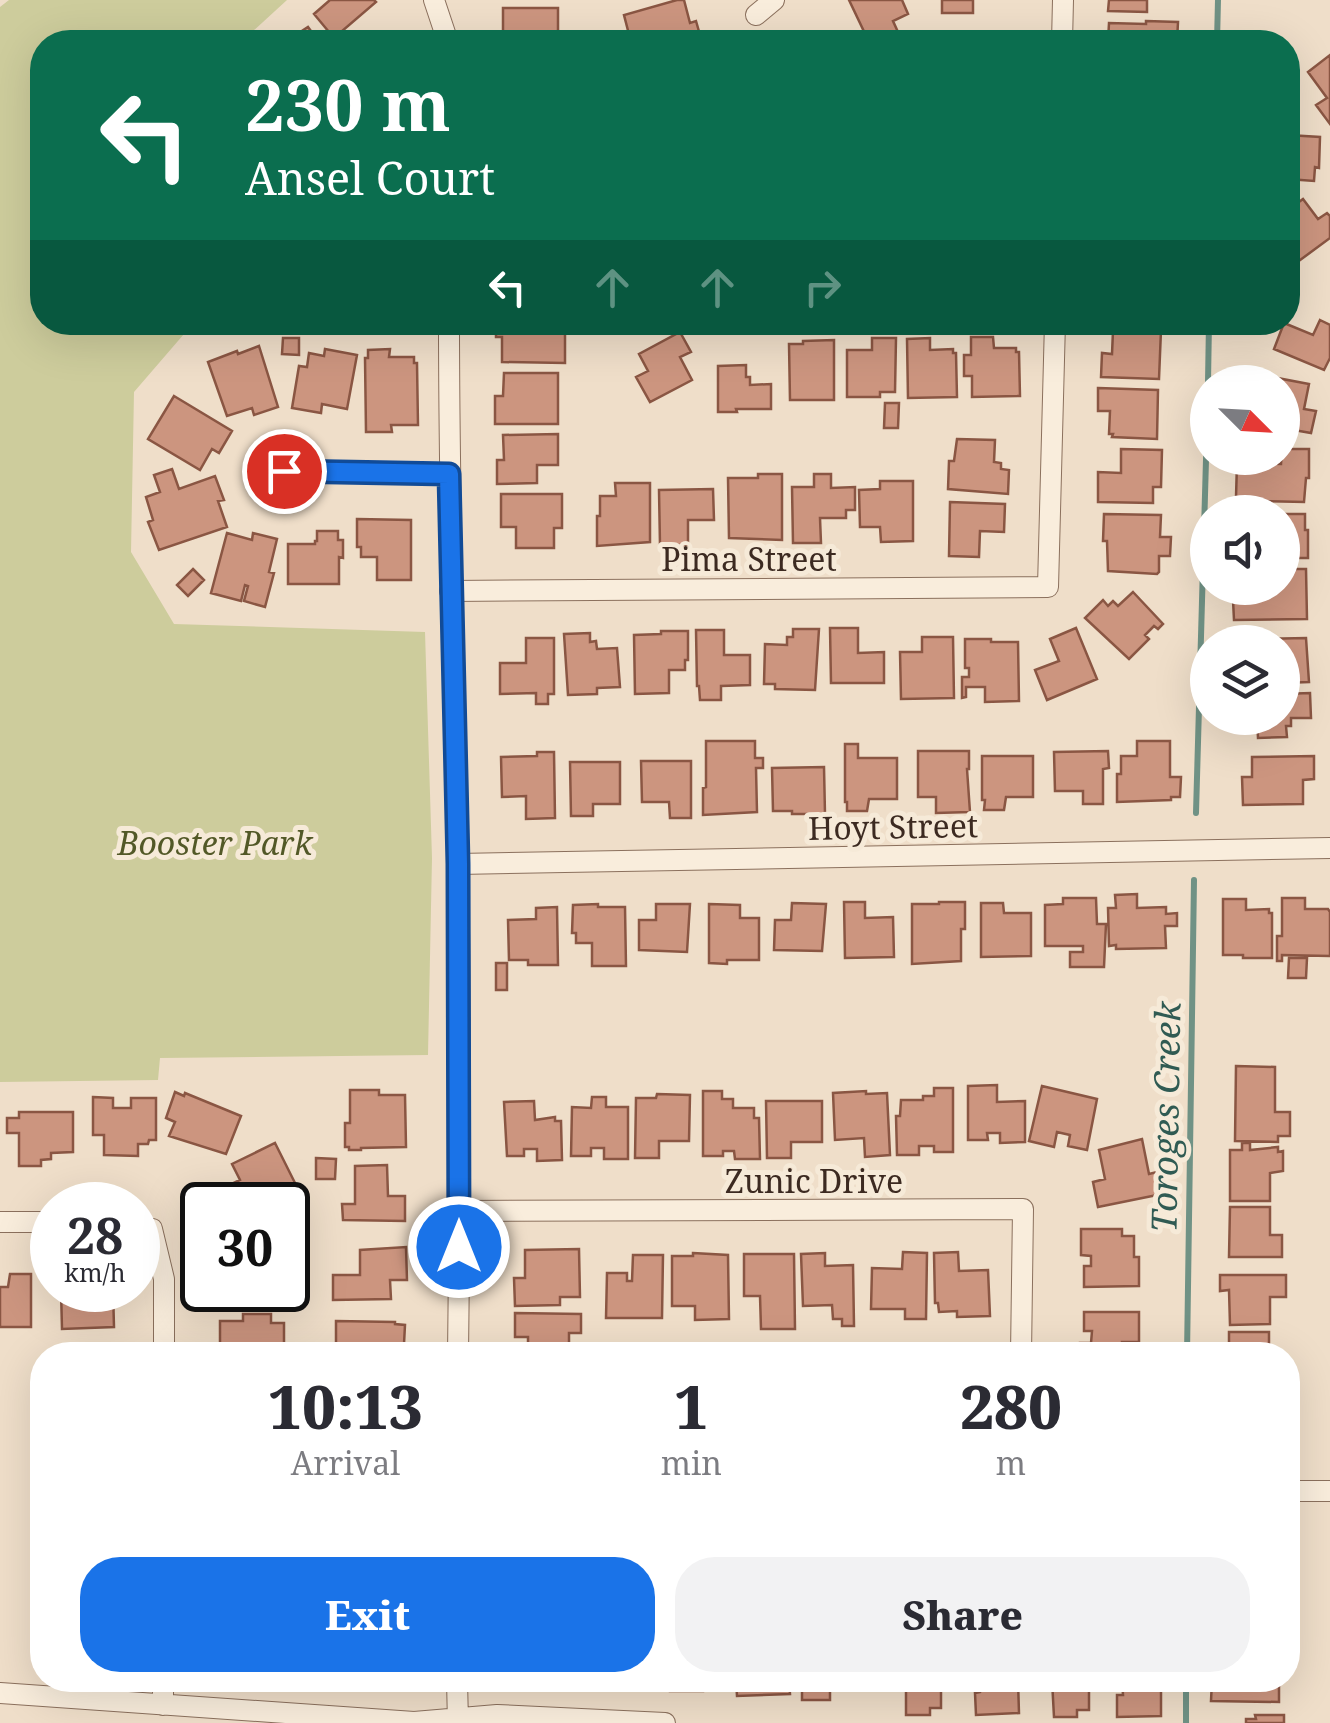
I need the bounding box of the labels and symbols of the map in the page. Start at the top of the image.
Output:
north arrow [1190,365,1300,475]
pin [242,429,327,514]
street label: Pima Street [661,537,837,580]
street label: Hoyt Street [808,803,978,849]
park label: Booster Park [117,821,314,864]
water label: Toroges Creek [1139,1000,1191,1233]
street label: Zunic Drive [725,1159,903,1202]
speed limit sign: 30 [180,1182,310,1312]
position arrow [407,1195,511,1299]

